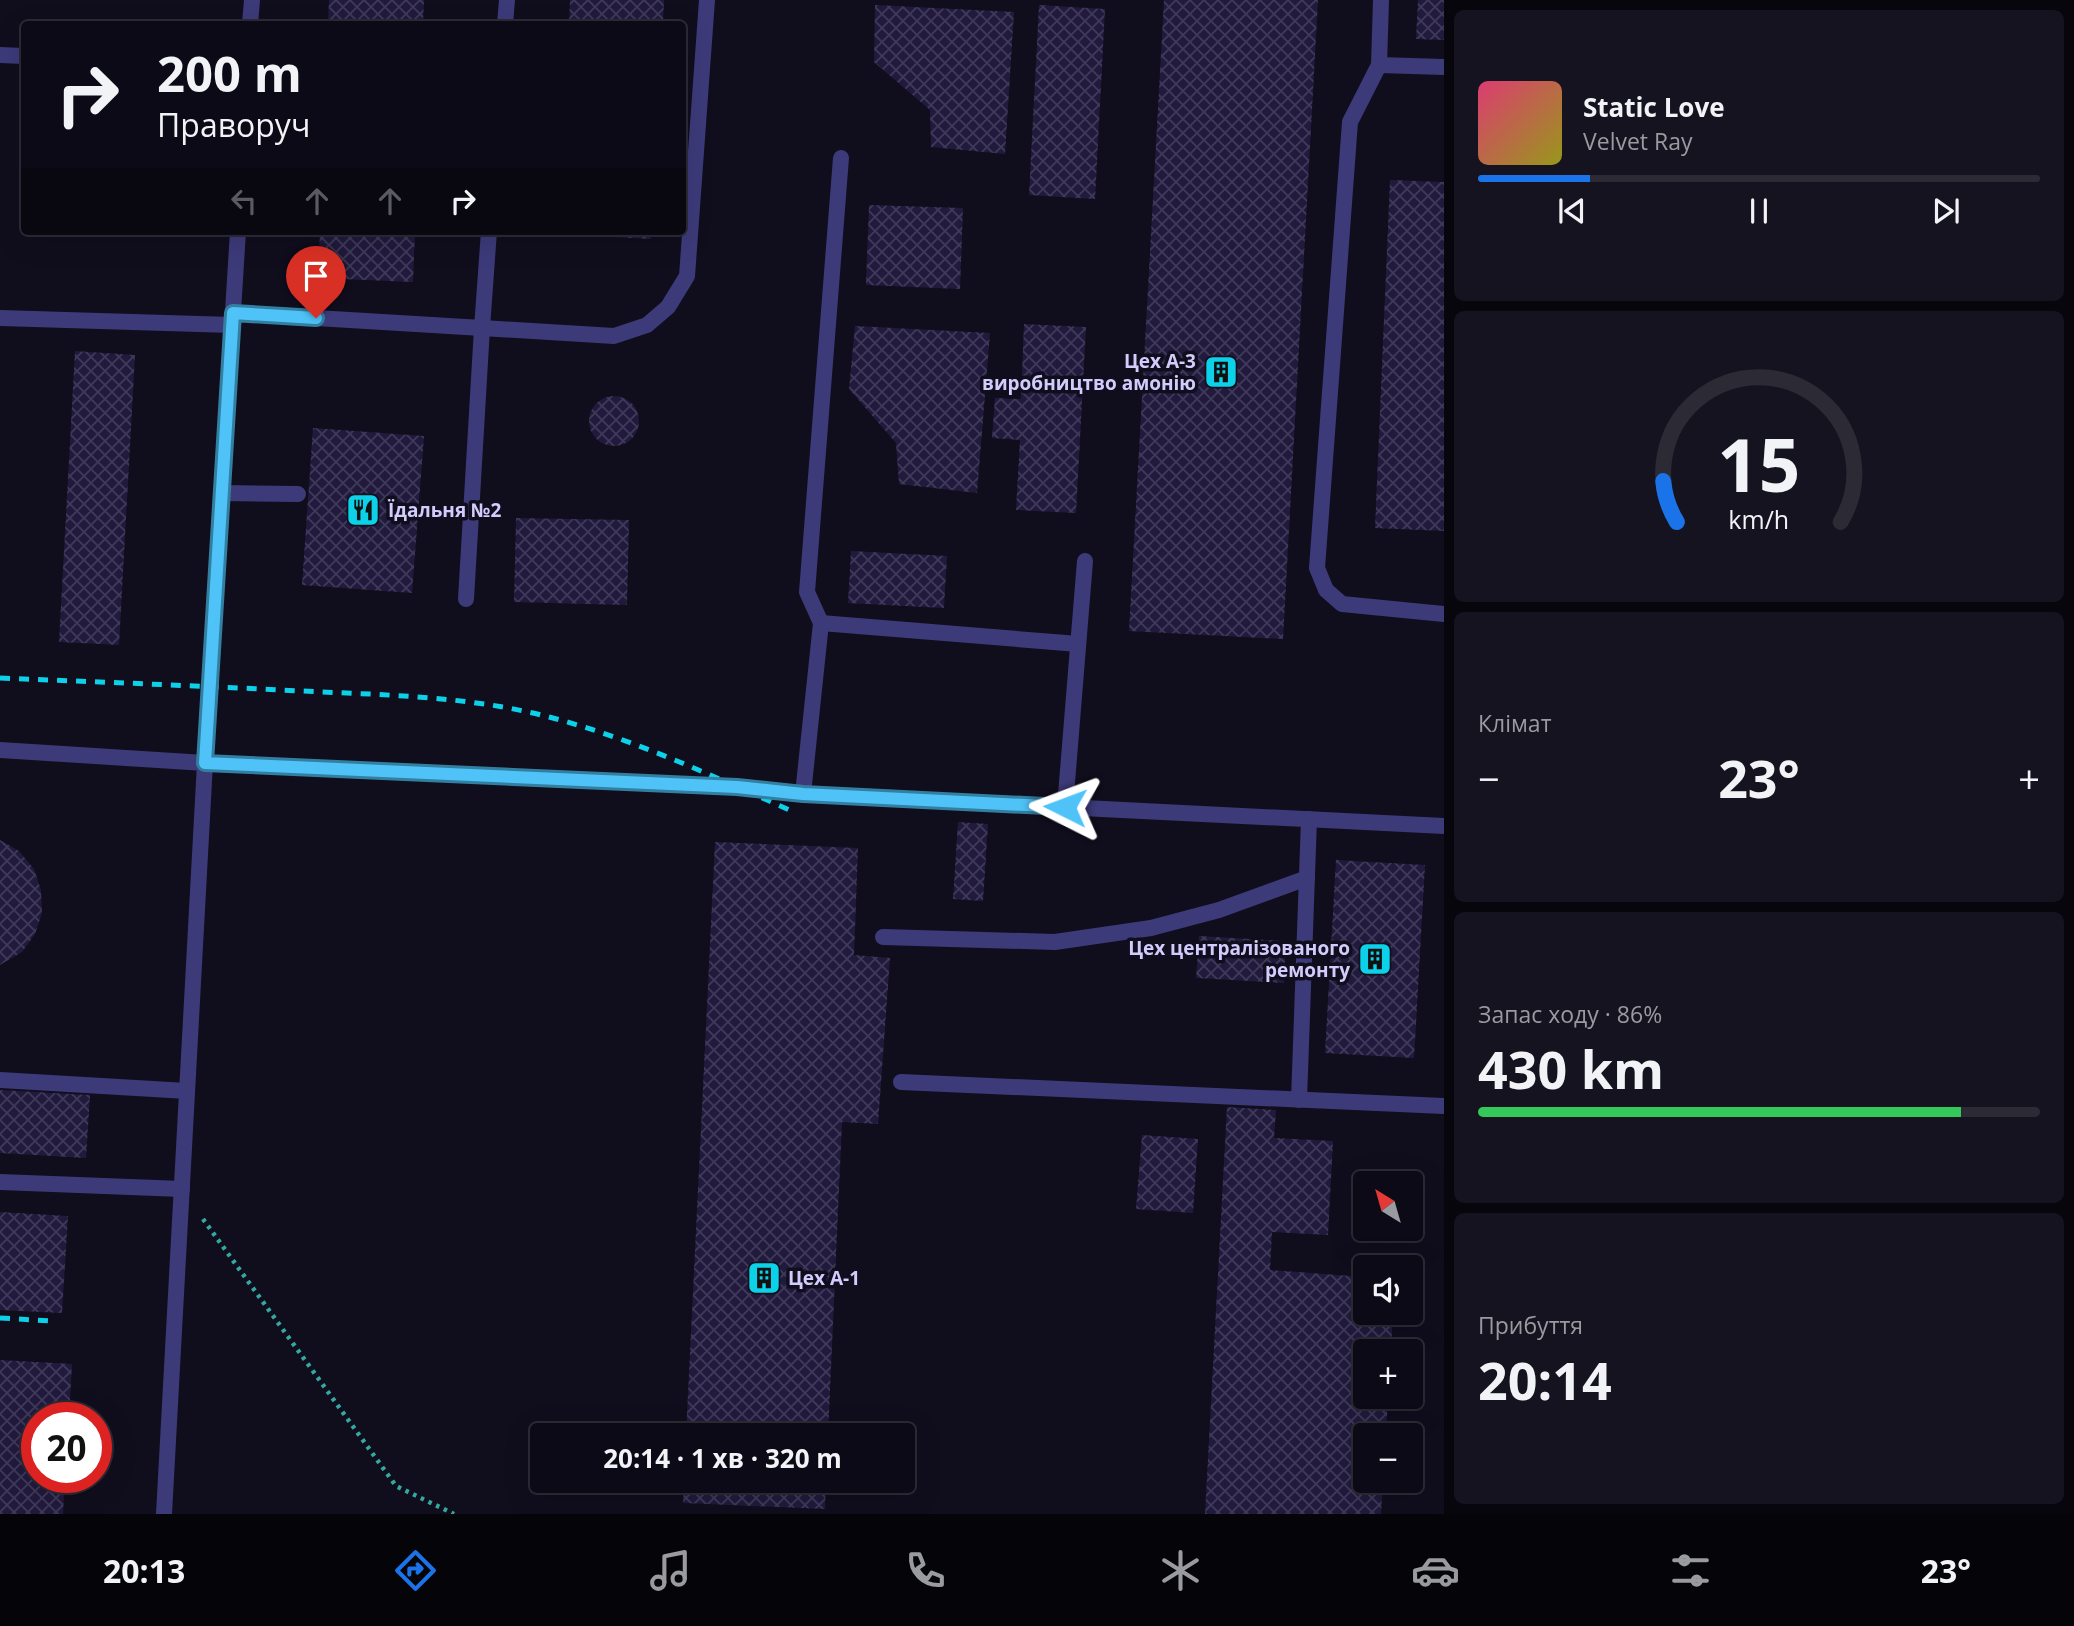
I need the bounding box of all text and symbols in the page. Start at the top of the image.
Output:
text: 200 m [157,40,302,106]
icon: right [42,49,133,140]
text: Static Love [1583,89,1725,125]
text: Праворуч [157,103,310,146]
text: Velvet Ray [1583,125,1693,157]
icon: left [225,182,263,220]
icon: ahead [298,182,336,220]
icon: ahead [371,182,409,220]
icon: right [444,182,482,220]
icon: previous [1553,192,1591,230]
icon: pause [1740,192,1778,230]
icon: next [1927,192,1965,230]
pin [286,246,346,318]
icon: arrive [297,257,335,295]
place label: Цех А-3 виробництво амонію [982,348,1196,396]
building icon: Цех А-3 виробництво амонію [1202,353,1240,391]
text: 15 [1717,415,1801,514]
restaurant icon: Їдальня №2 [344,491,382,529]
place label: Їдальня №2 [387,497,502,523]
text: km/h [1729,502,1789,536]
text: Клімат [1478,707,1551,739]
text: 23° [1718,742,1800,813]
text: − [1478,752,1500,804]
text: + [2018,752,2040,804]
position arrow [1028,770,1102,844]
place label: Цех централізованого ремонту [1128,935,1350,983]
building icon: Цех централізованого ремонту [1356,940,1394,978]
text: Запас ходу · 86% [1478,998,1662,1030]
text: 430 km [1478,1033,1664,1104]
north arrow [1353,1171,1423,1241]
map controls [1353,1171,1423,1493]
button: sound [1353,1255,1423,1325]
building icon: Цех А-1 [745,1259,783,1297]
place label: Цех А-1 [788,1265,860,1291]
text: Прибуття [1478,1309,1583,1341]
button: + [1353,1339,1423,1409]
text: 20:14 [1478,1344,1612,1415]
speed limit sign: 20 [21,1402,112,1493]
button: − [1353,1423,1423,1493]
text: 20:14 · 1 хв · 320 m [603,1440,842,1476]
icon: directions [391,1546,440,1595]
icon: music [646,1546,695,1595]
icon: phone [901,1546,950,1595]
icon: climate [1156,1546,1205,1595]
icon: car [1411,1546,1460,1595]
icon: filters [1666,1546,1715,1595]
text: 20:13 [103,1549,185,1592]
text: 23° [1921,1549,1971,1592]

